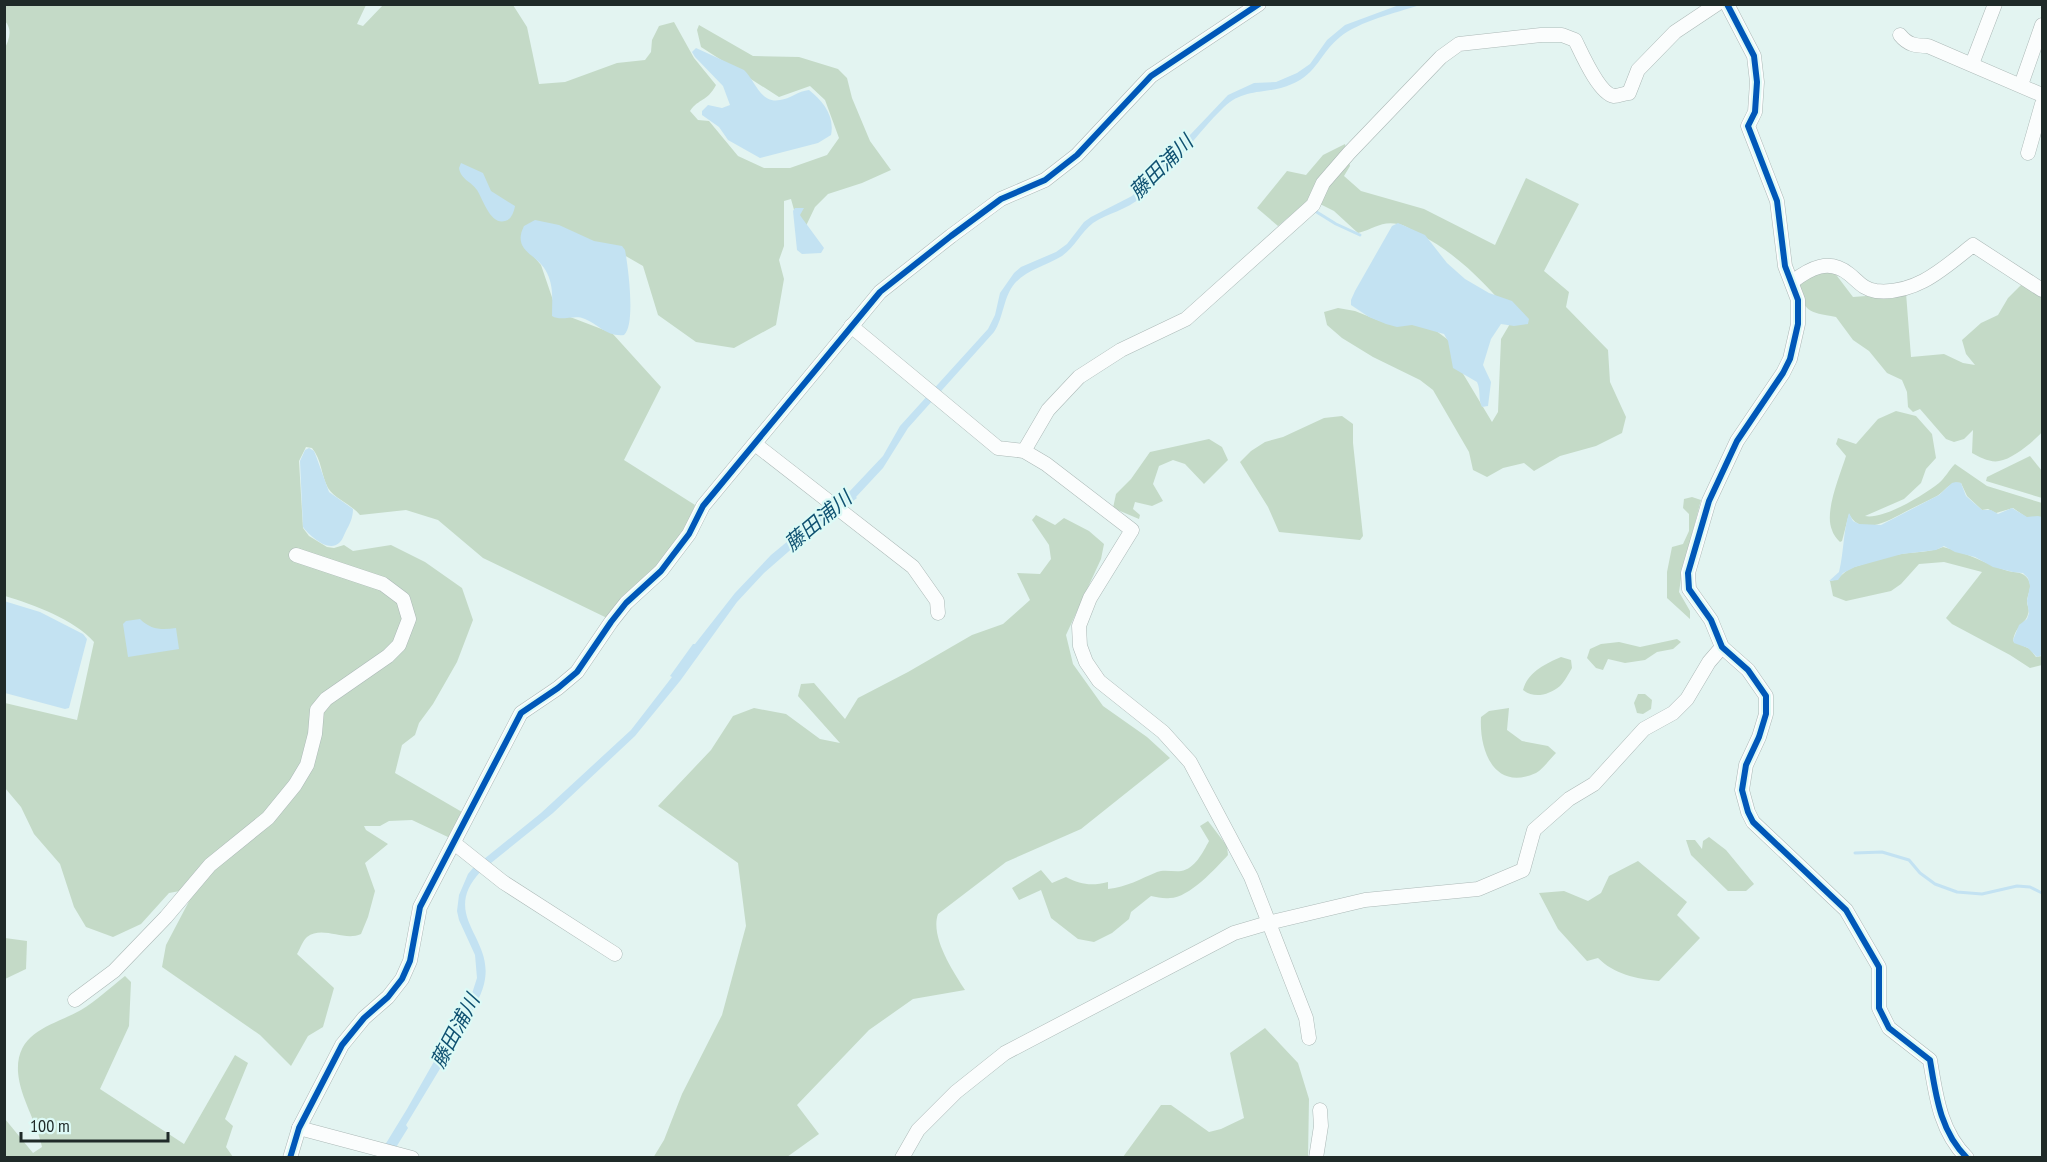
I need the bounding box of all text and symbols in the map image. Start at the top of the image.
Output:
water label: 藤田浦川 [1124,128,1200,204]
water label: 藤田浦川 [779,484,859,557]
water label: 藤田浦川 [425,988,486,1072]
scale bar [21,1105,168,1143]
text: 100 m [30,1114,70,1137]

